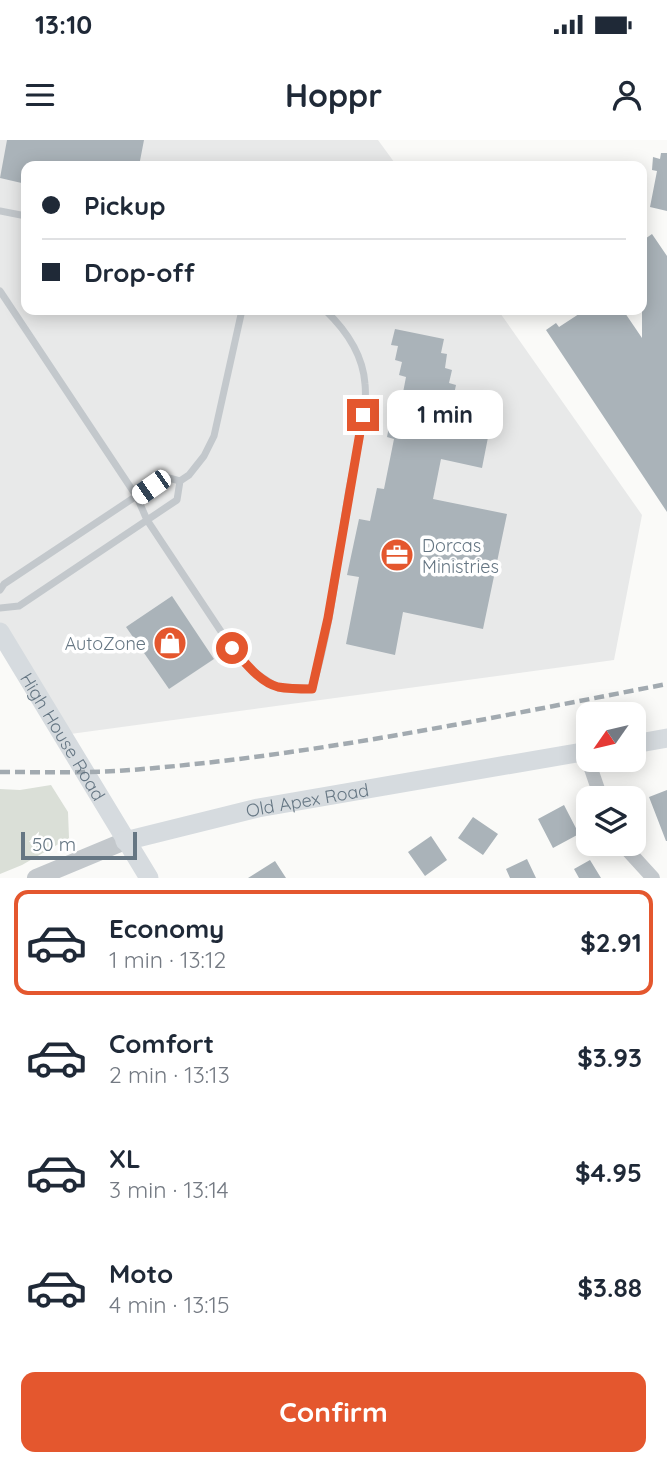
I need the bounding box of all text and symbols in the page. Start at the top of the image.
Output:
text: 13:10 [35,8,92,41]
text: Hoppr [285,75,382,115]
icon: menu [21,76,59,114]
icon: person [608,76,646,114]
text: Pickup [84,189,166,222]
text: Drop-off [84,256,195,289]
callout: 1 min [388,390,503,440]
route end [347,399,379,431]
text: 1 min [417,400,473,429]
car [128,466,175,508]
place label: Dorcas Ministries [422,534,499,578]
office icon: Dorcas Ministries [378,536,416,574]
shop icon: AutoZone [151,624,189,662]
place label: AutoZone [65,632,146,655]
route start [216,632,248,664]
street label: High House Road [16,668,111,805]
north arrow [576,702,646,772]
map controls [576,702,646,856]
street label: Old Apex Road [243,778,371,822]
button: layers [576,786,646,856]
scale bar [21,829,136,861]
text: 50 m [32,832,76,856]
icon: car [25,911,88,974]
text: Economy [109,912,224,945]
text: $2.91 [580,926,642,959]
text: 1 min · 13:12 [109,945,226,974]
icon: car [25,1026,88,1089]
text: Comfort [109,1027,214,1060]
text: $3.93 [577,1041,642,1074]
text: 2 min · 13:13 [109,1060,230,1089]
icon: car [25,1141,88,1204]
text: XL [109,1142,141,1175]
text: $4.95 [575,1156,642,1189]
text: 3 min · 13:14 [109,1175,229,1204]
icon: car [25,1256,88,1319]
text: Moto [109,1257,173,1290]
text: $3.88 [578,1271,642,1304]
text: 4 min · 13:15 [109,1290,230,1319]
button: Confirm [21,1372,646,1452]

